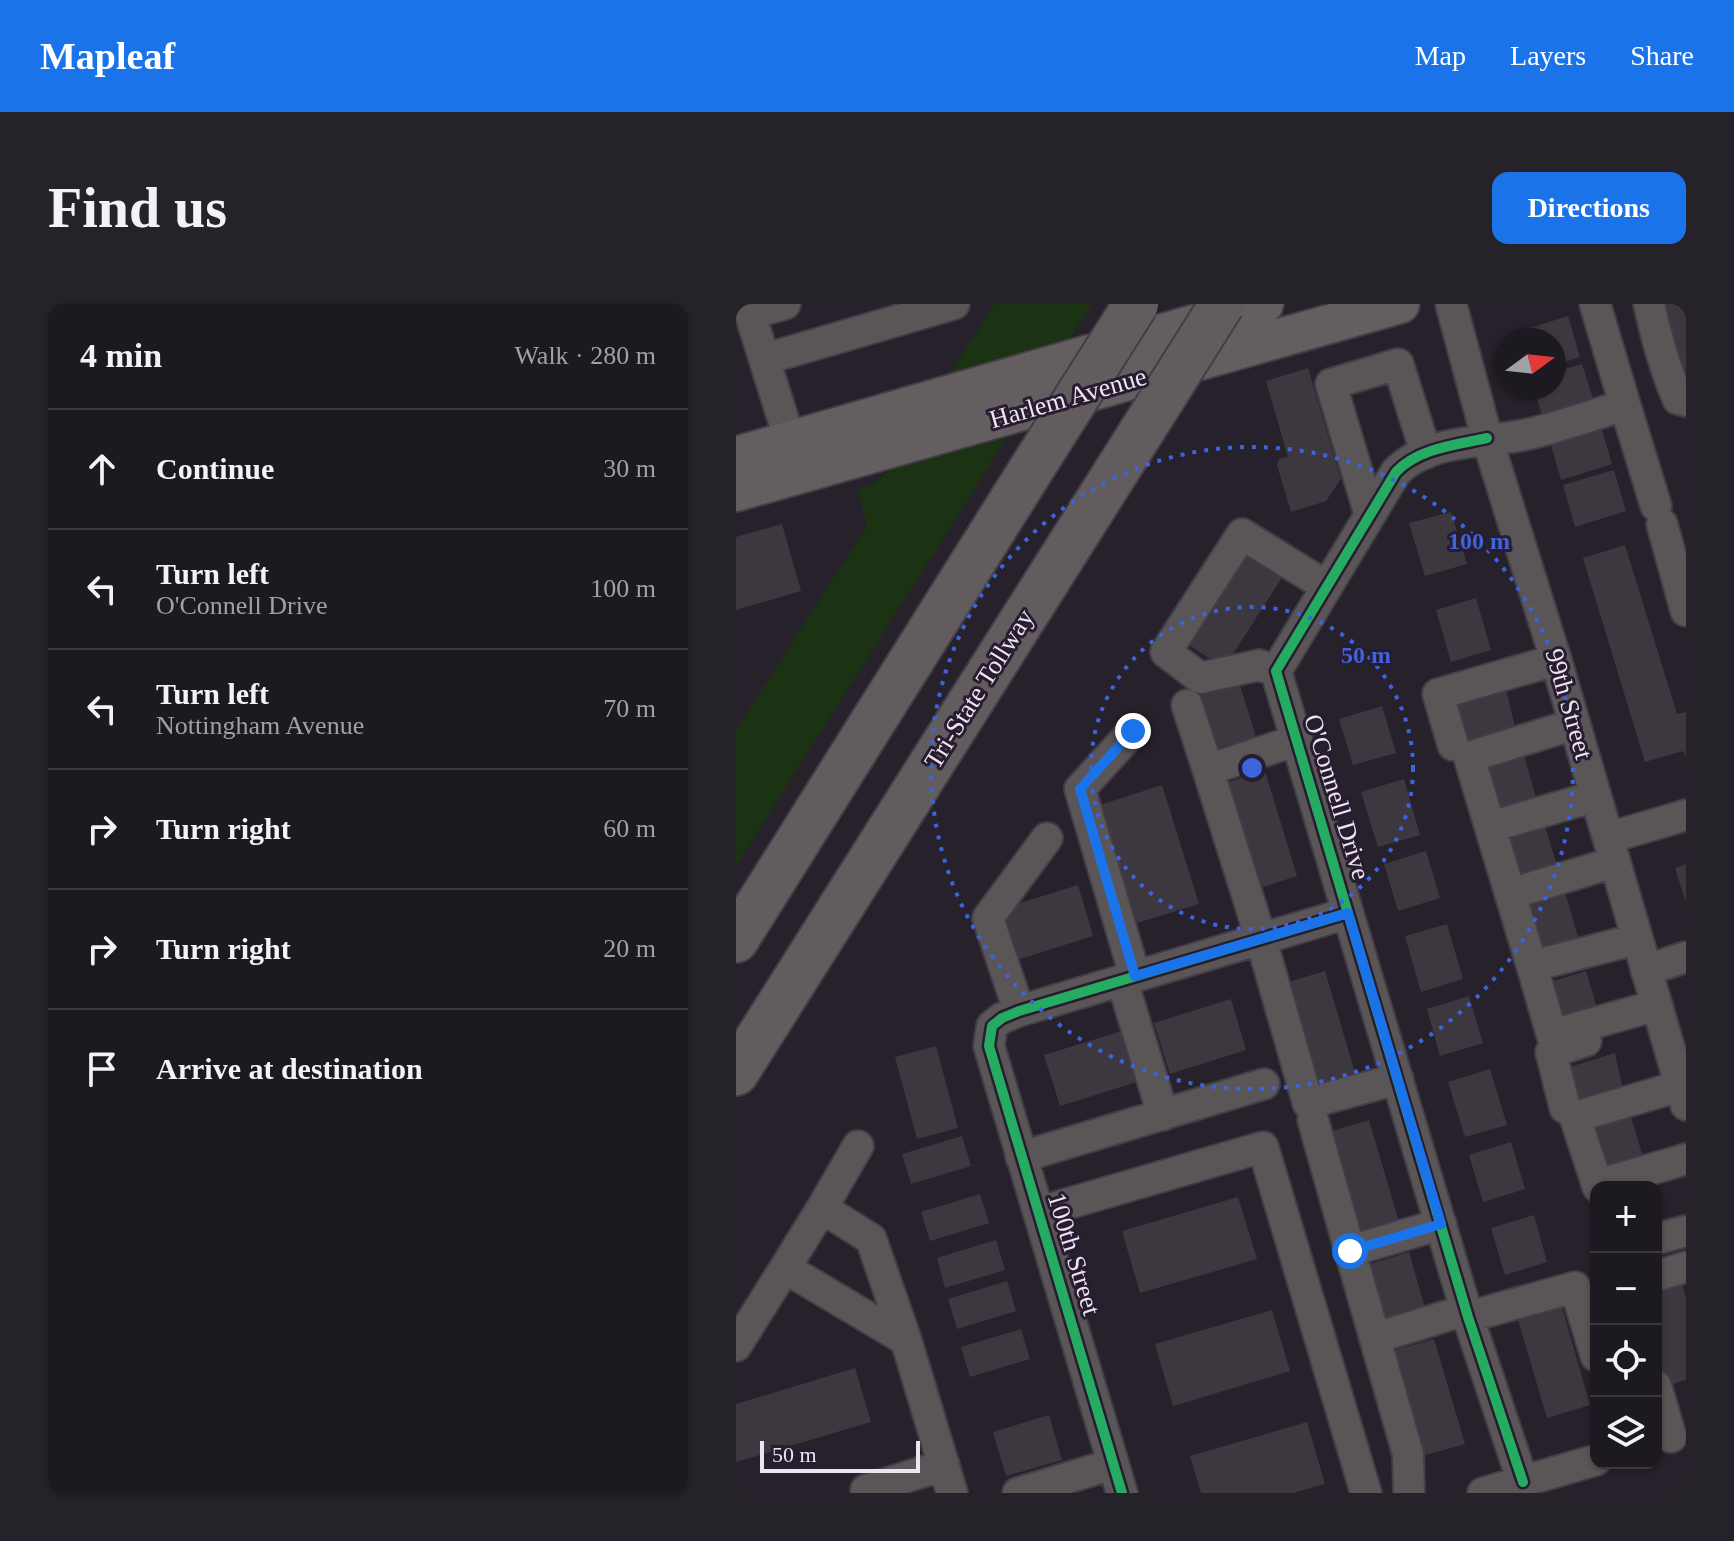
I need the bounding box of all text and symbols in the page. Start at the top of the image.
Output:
text: Mapleaf [40,35,175,77]
text: Map [1415,40,1466,71]
text: Layers [1510,40,1586,71]
text: Share [1630,40,1694,71]
button: Directions [1492,172,1686,244]
text: Find us [48,177,227,239]
north arrow [1494,328,1566,400]
text: 4 min [80,337,162,374]
text: Walk · 280 m [514,341,656,370]
street label: Harlem Avenue [986,362,1150,434]
icon: ahead [80,447,124,491]
text: Continue [156,452,274,485]
text: 30 m [603,454,656,483]
text: 100 m [1448,528,1510,554]
text: Turn left [156,557,269,590]
icon: left [80,567,124,611]
text: 100 m [590,574,656,603]
text: O'Connell Drive [156,591,328,620]
street label: Tri-State Tollway [918,604,1040,774]
text: 50 m [1341,642,1391,668]
street label: 99th Street [1539,646,1599,763]
text: Turn left [156,677,269,710]
icon: left [80,687,124,731]
text: 70 m [603,694,656,723]
text: Nottingham Avenue [156,711,364,740]
street label: O'Connell Drive [1298,711,1376,883]
route end [1115,713,1151,749]
centre of rings [1238,754,1266,782]
icon: right [80,807,124,851]
text: Turn right [156,812,291,845]
text: 60 m [603,814,656,843]
icon: right [80,927,124,971]
text: Turn right [156,932,291,965]
text: 20 m [603,934,656,963]
icon: arrive [80,1047,124,1091]
text: Arrive at destination [156,1052,423,1085]
map controls [1590,1181,1662,1469]
button: + [1590,1181,1662,1253]
street label: 100th Street [1042,1189,1107,1319]
route start [1332,1233,1368,1269]
button: − [1590,1253,1662,1325]
button: locate [1590,1325,1662,1397]
button: layers [1590,1397,1662,1469]
scale bar [760,1437,920,1473]
text: 50 m [772,1442,817,1467]

